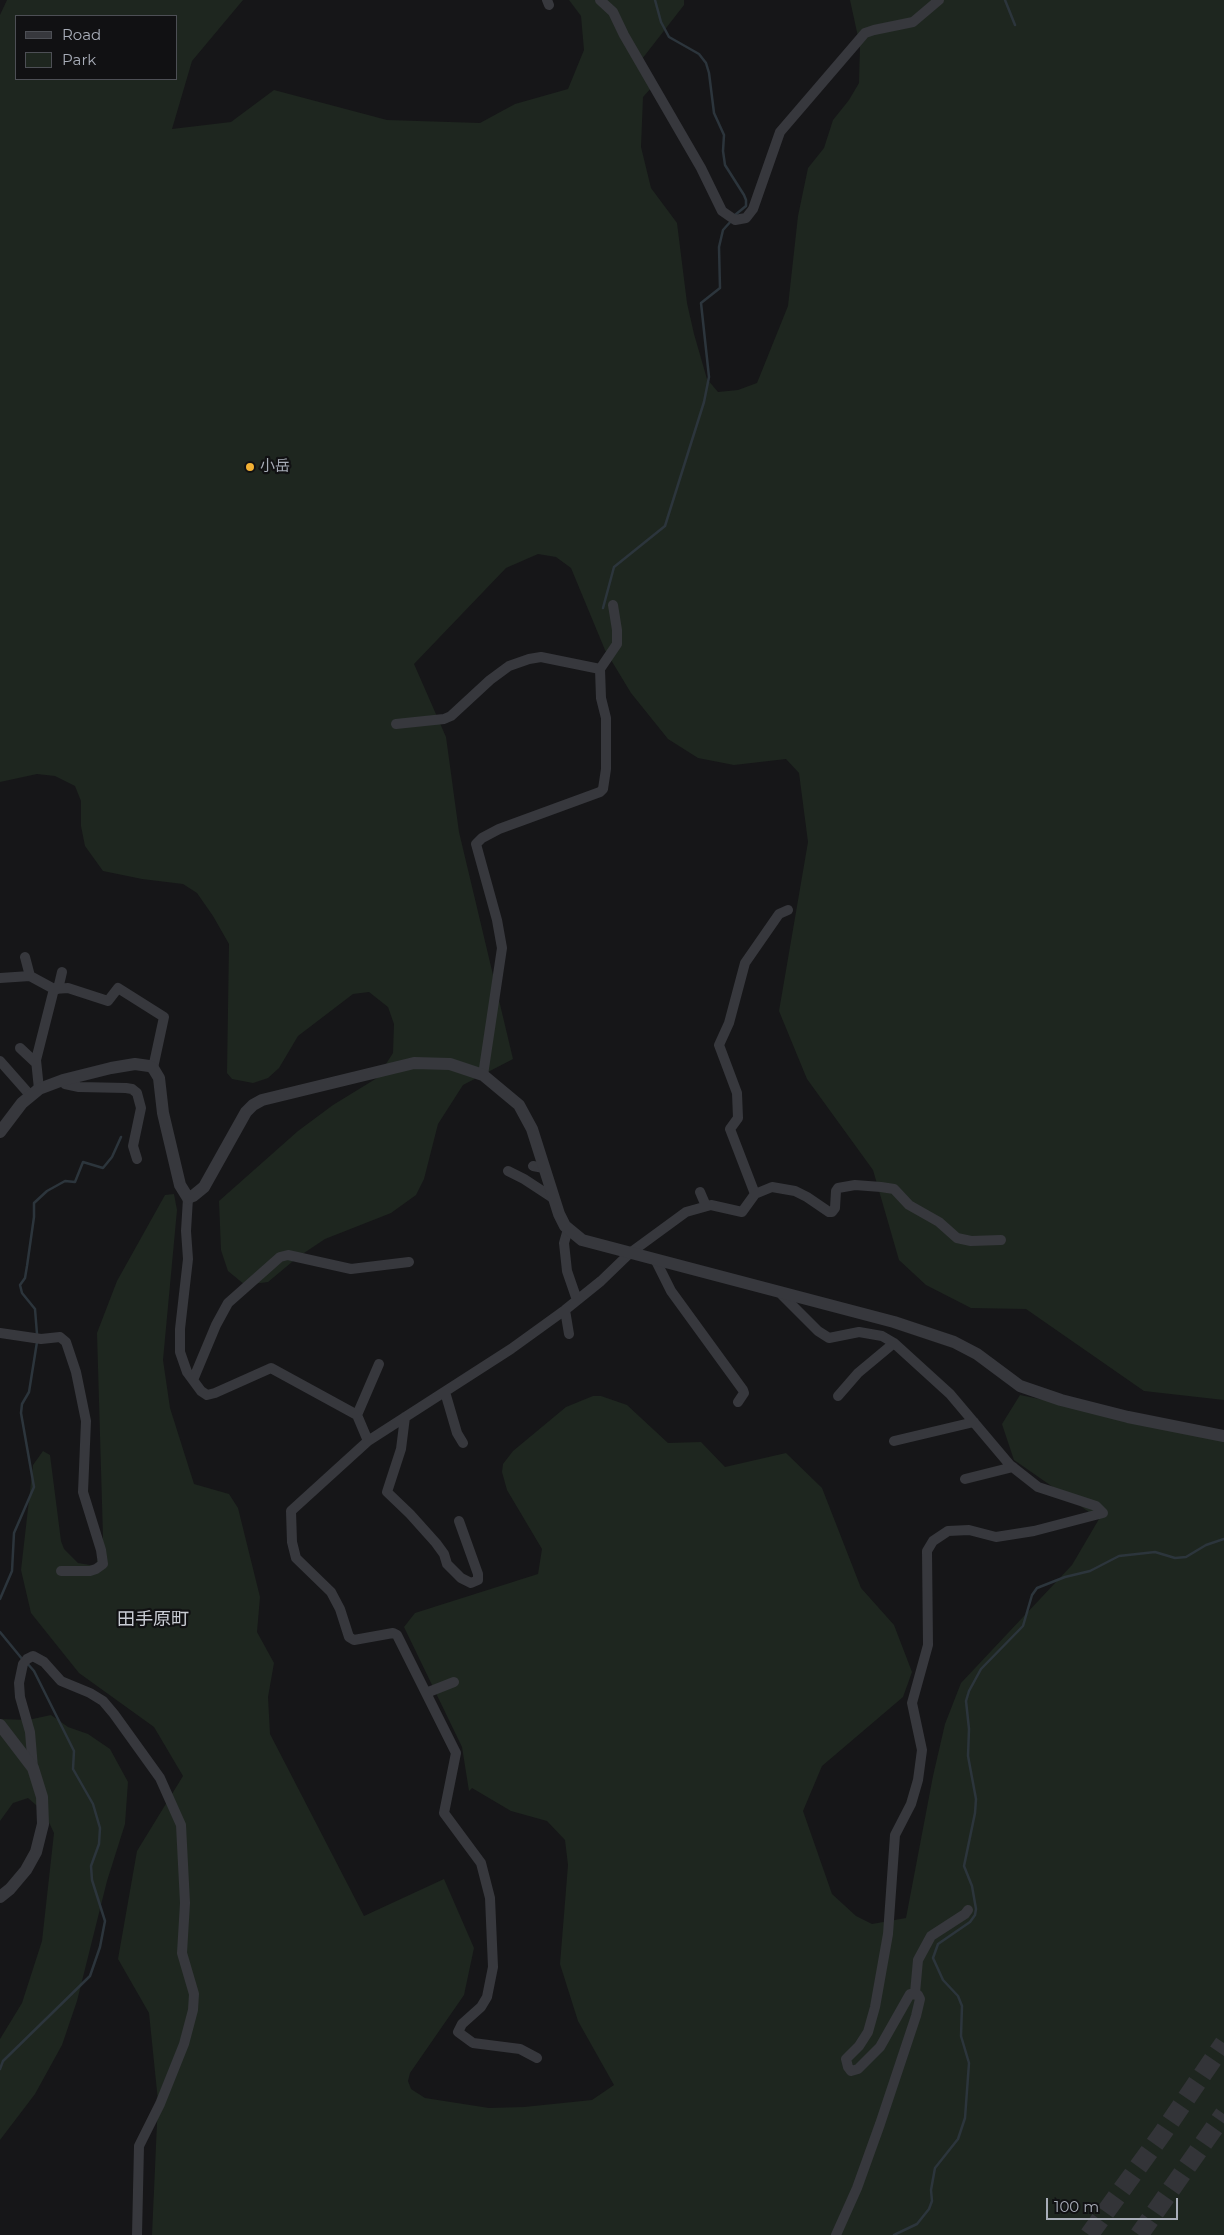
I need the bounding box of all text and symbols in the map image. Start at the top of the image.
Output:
legend [15,15,178,80]
text: Road [62,25,101,44]
text: Park [62,50,96,69]
place label: 小岳 [260,458,290,476]
marker: 小岳 [244,461,256,473]
district label: 田手原町 [117,1609,189,1631]
scale bar [1049,2188,1182,2220]
text: 100 m [1054,2197,1099,2216]

